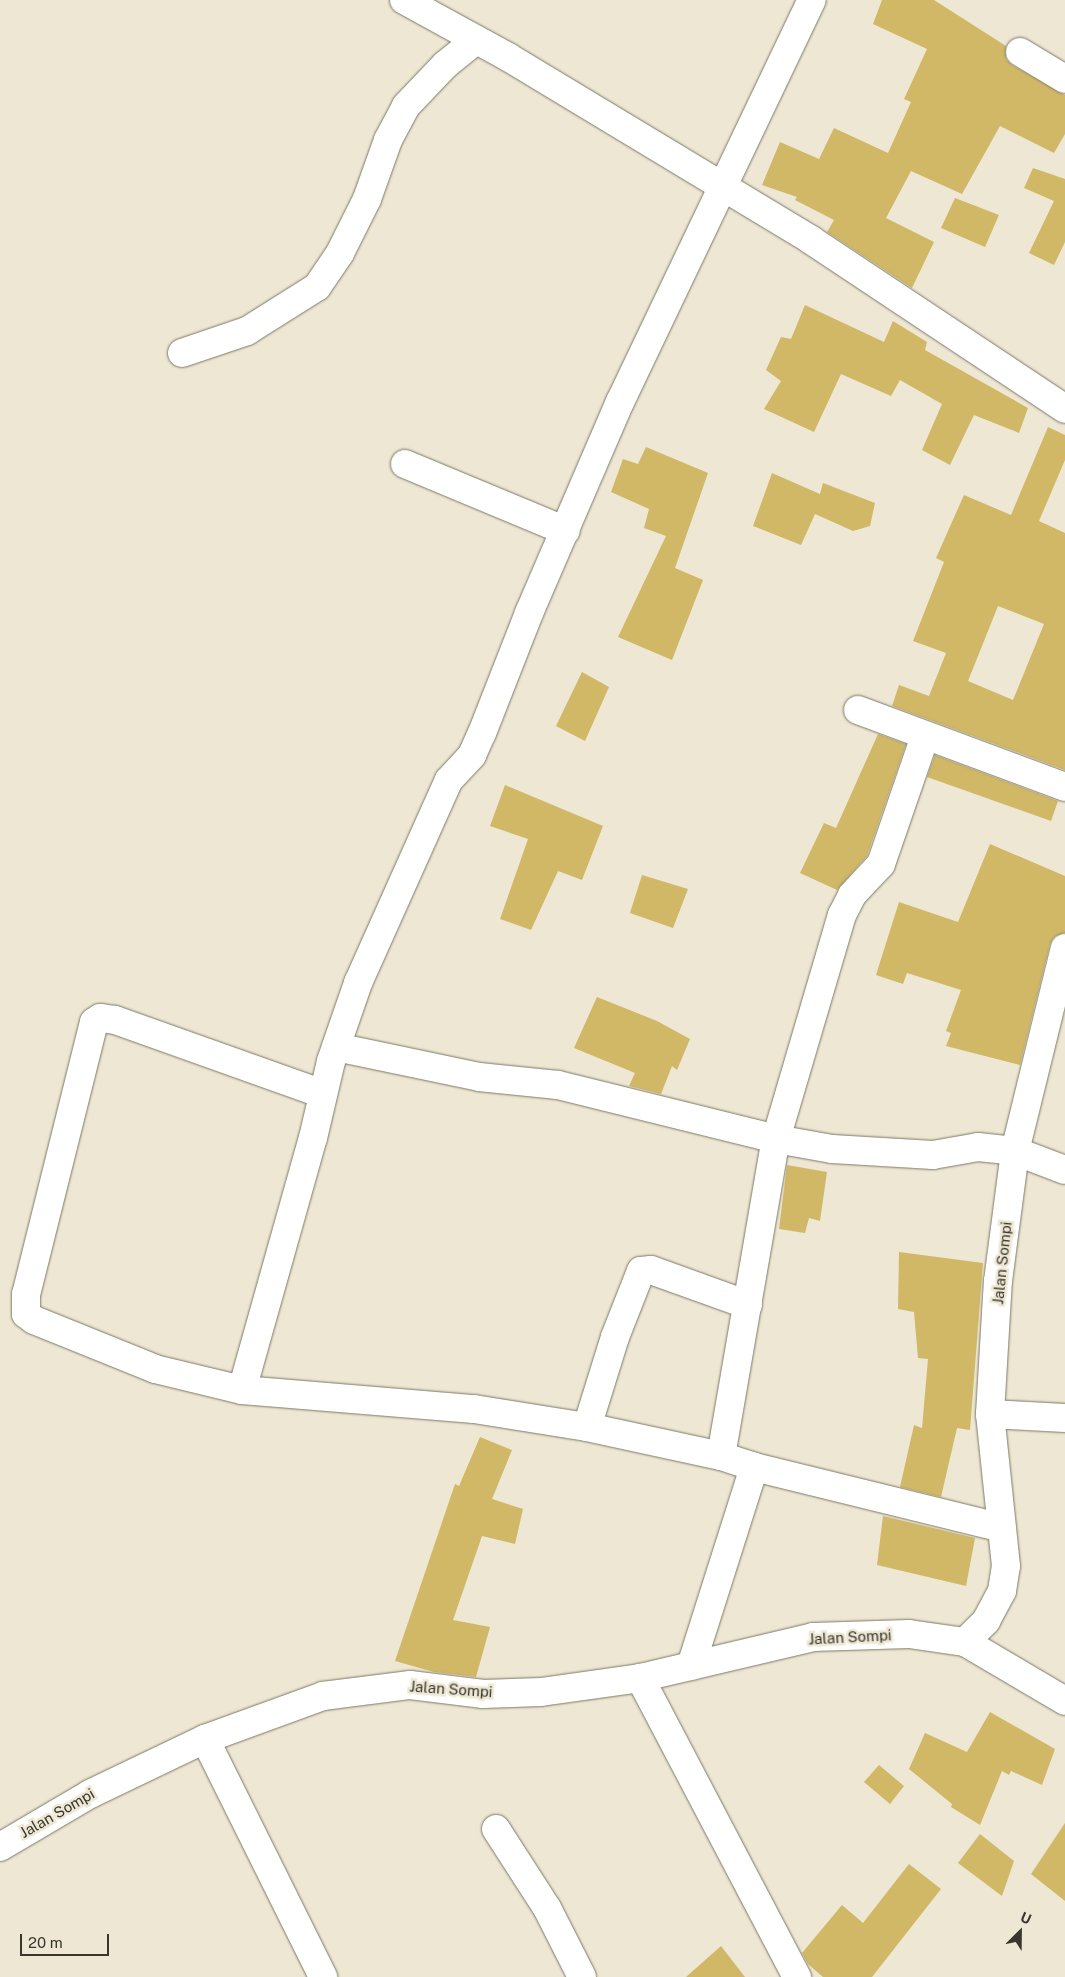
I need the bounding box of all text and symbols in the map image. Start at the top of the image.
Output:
street label: Jalan Sompi [989,1221,1015,1305]
street label: Jalan Sompi [808,1626,892,1648]
street label: Jalan Sompi [409,1677,493,1701]
street label: Jalan Sompi [16,1784,98,1842]
north arrow [995,1907,1045,1957]
text: U [1018,1909,1034,1928]
scale bar [22,1924,111,1956]
text: 20 m [28,1934,63,1951]

